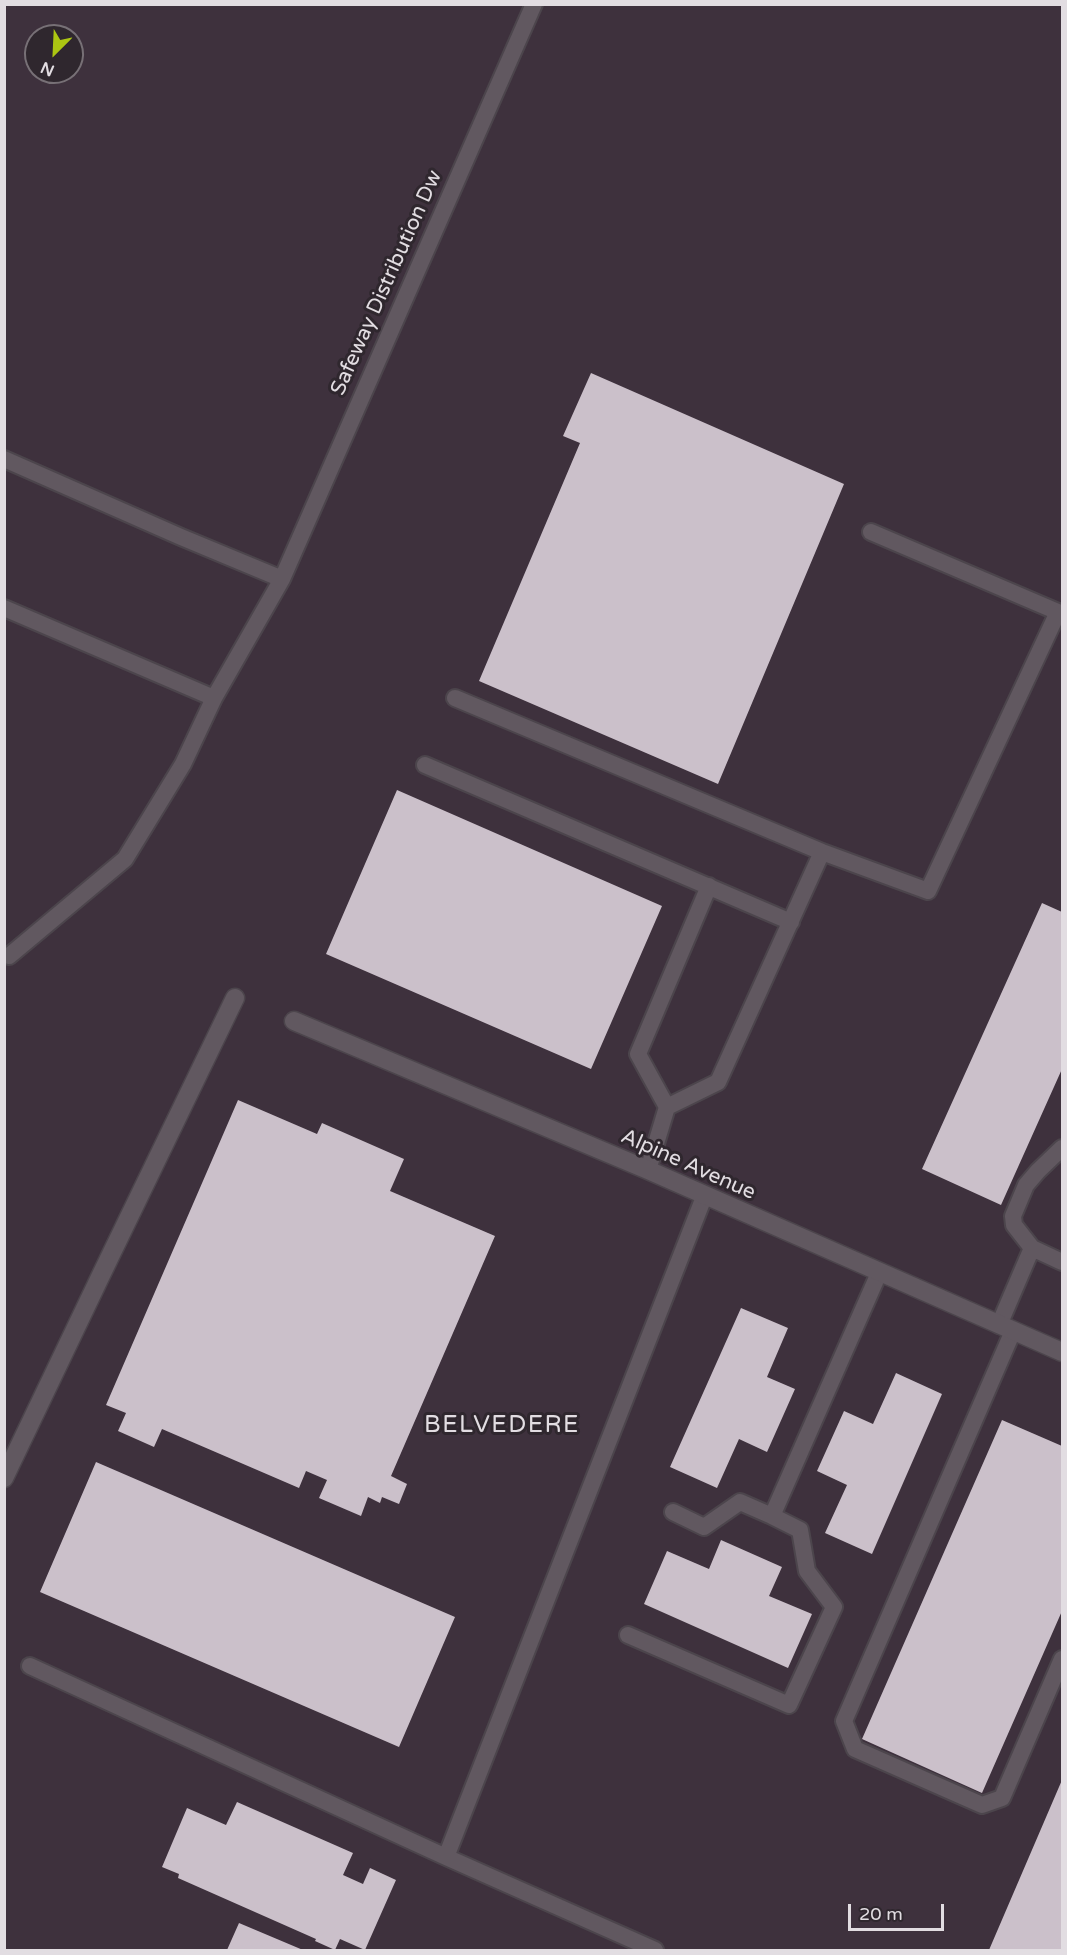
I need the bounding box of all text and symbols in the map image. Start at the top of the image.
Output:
north arrow [24,24,84,84]
text: N [38,57,57,80]
street label: Safeway Distribution Dw [326,167,448,399]
street label: Alpine Avenue [617,1124,759,1206]
district label: BELVEDERE [424,1412,580,1440]
scale bar [851,1892,947,1930]
text: 20 m [859,1903,903,1925]

